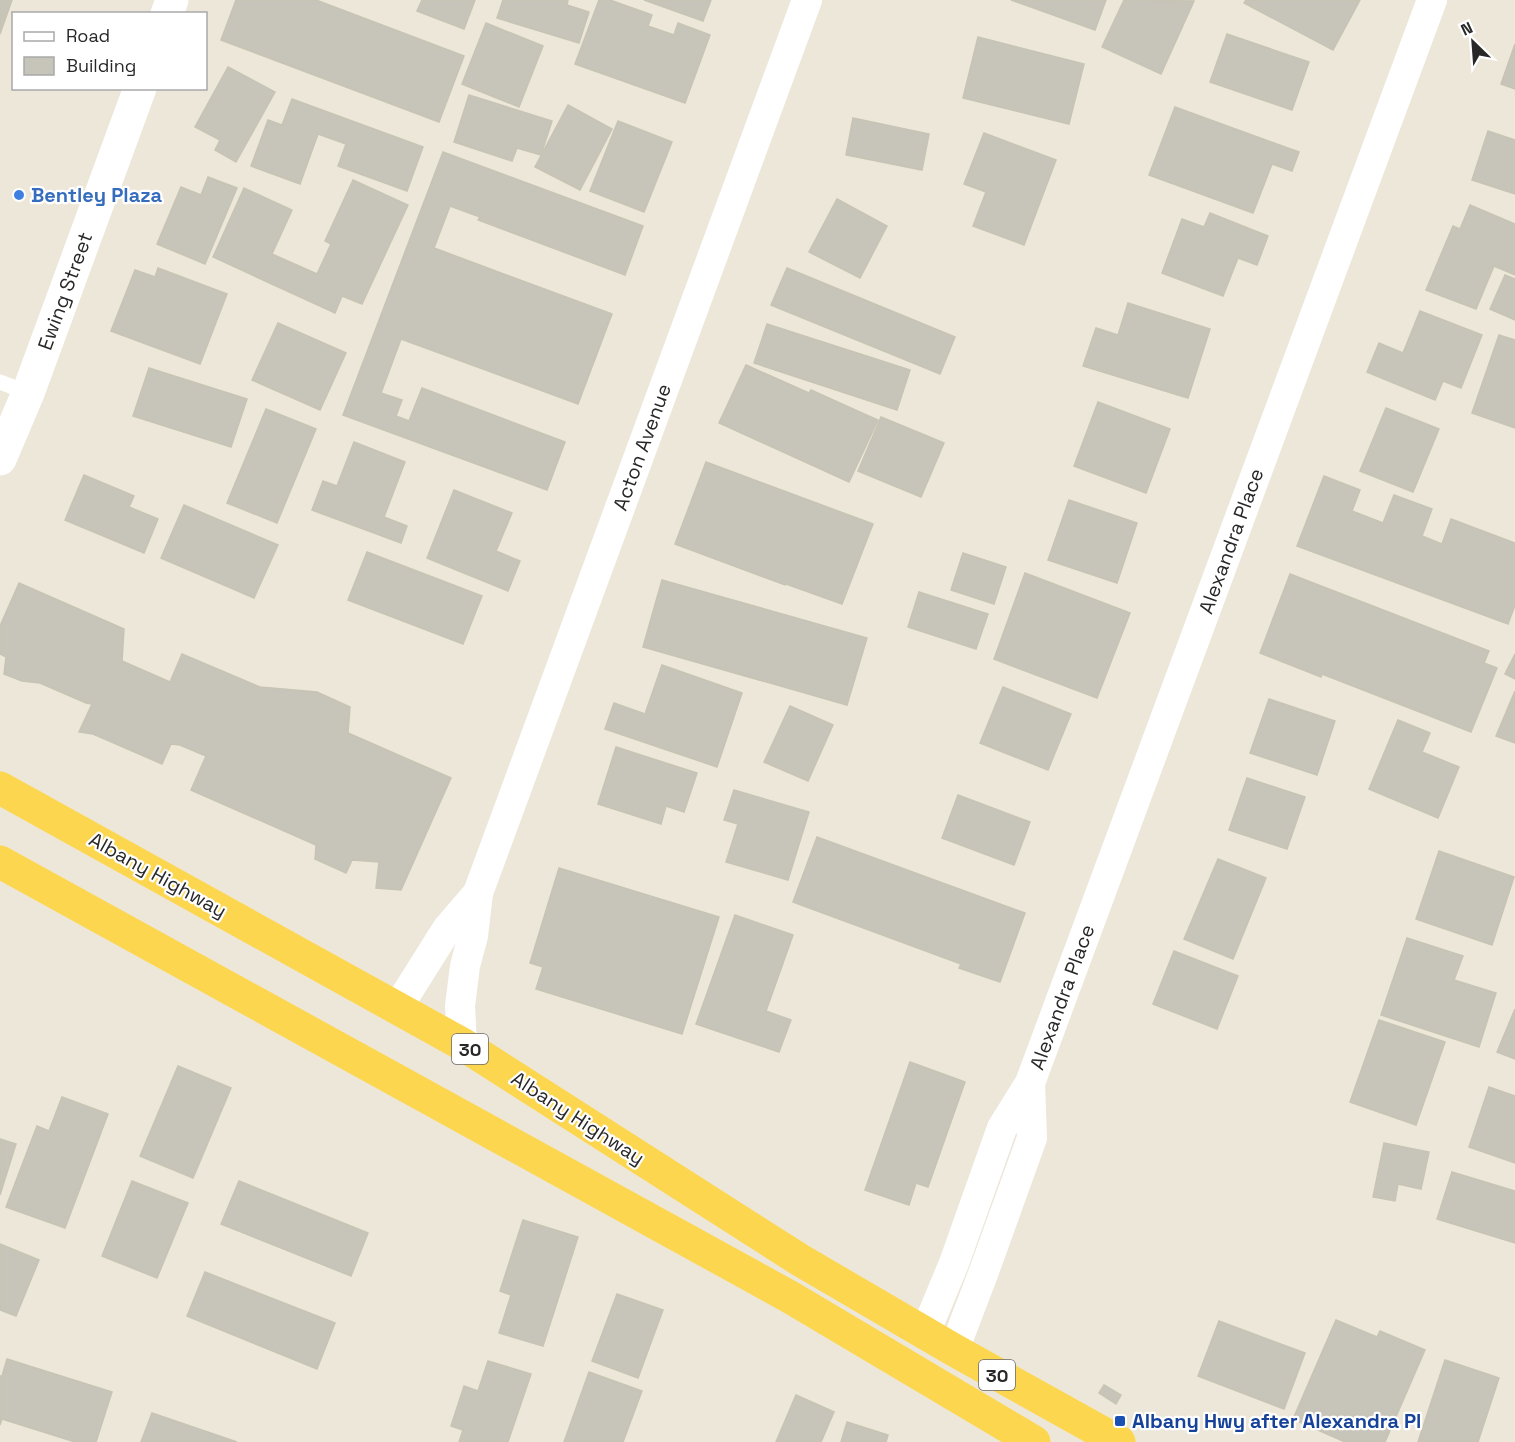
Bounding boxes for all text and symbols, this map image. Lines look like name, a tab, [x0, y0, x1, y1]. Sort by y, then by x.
legend	[12, 12, 207, 90]
north arrow	[1443, 12, 1503, 72]
text: N	[1458, 17, 1476, 41]
text: Road	[66, 24, 110, 47]
text: Building	[66, 54, 136, 77]
place label: Bentley Plaza	[31, 182, 163, 208]
marker: Bentley Plaza	[12, 188, 26, 202]
street label: Ewing Street	[32, 229, 98, 353]
street label: Acton Avenue	[607, 380, 677, 514]
street label: Alexandra Place	[1193, 465, 1269, 617]
street label: Albany Highway	[84, 826, 232, 924]
street label: Alexandra Place	[1024, 921, 1100, 1073]
road number: 30	[452, 1034, 488, 1064]
street label: Albany Highway	[506, 1065, 650, 1171]
road number: 30	[979, 1360, 1015, 1390]
place label: Albany Hwy after Alexandra Pl	[1132, 1408, 1421, 1434]
marker: Albany Hwy after Alexandra Pl	[1113, 1414, 1127, 1428]

